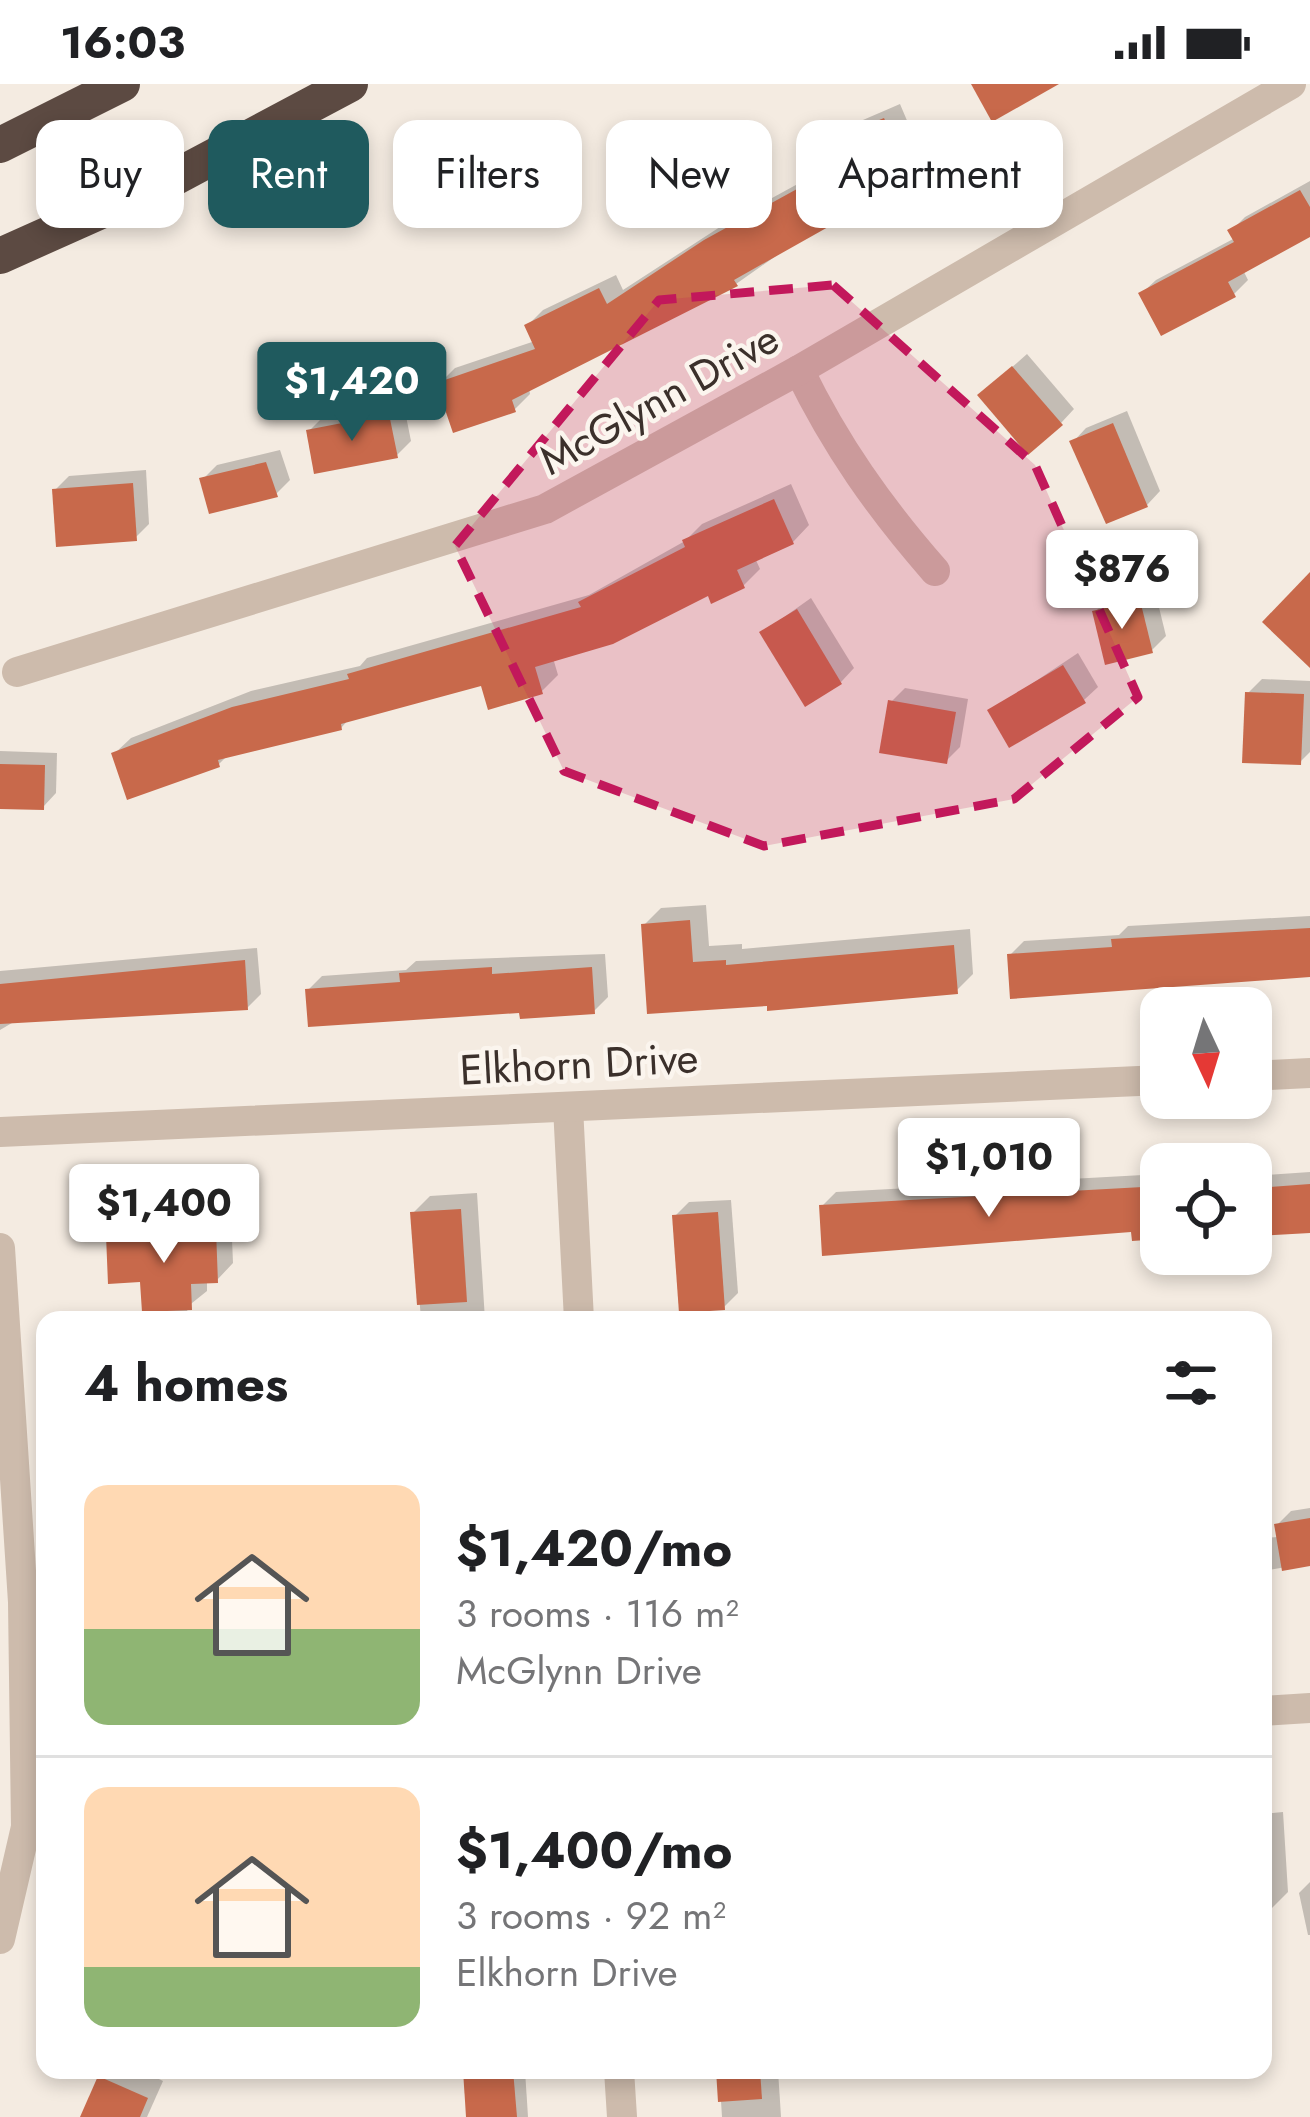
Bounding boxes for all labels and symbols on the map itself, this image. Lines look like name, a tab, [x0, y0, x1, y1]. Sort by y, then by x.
street label: McGlynn Drive	[528, 308, 790, 490]
pin: $1,420	[254, 342, 450, 444]
pin: $876	[1051, 530, 1193, 632]
north arrow	[1140, 987, 1272, 1119]
street label: Elkhorn Drive	[458, 1027, 700, 1101]
pin: $1,010	[891, 1118, 1087, 1220]
pin: $1,400	[66, 1164, 262, 1266]

